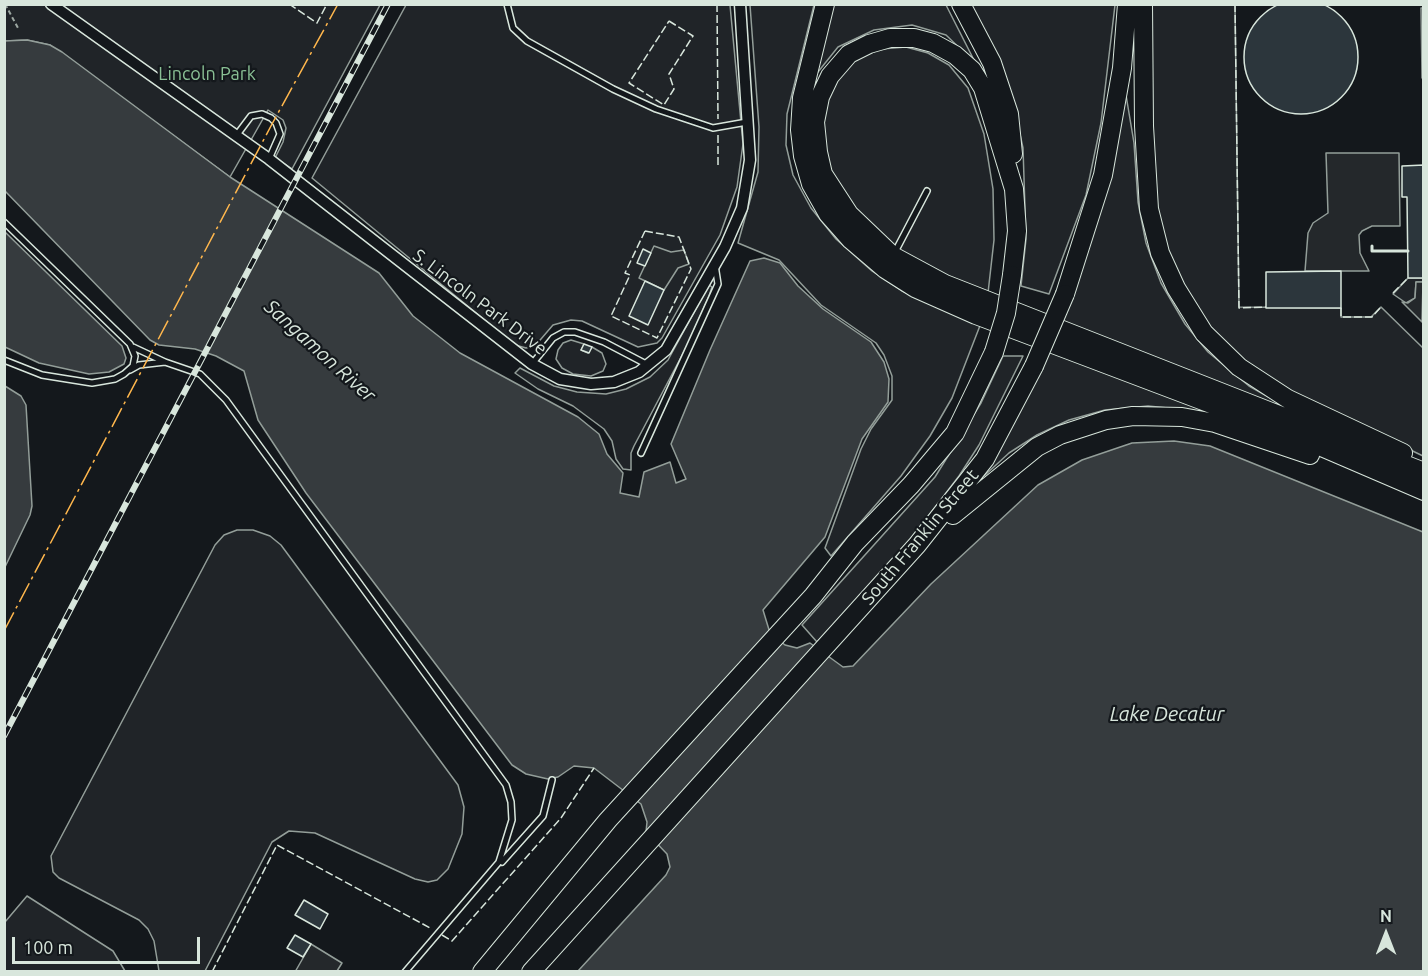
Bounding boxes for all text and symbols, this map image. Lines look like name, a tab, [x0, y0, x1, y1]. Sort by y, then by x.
park label: Lincoln Park	[158, 63, 256, 85]
street label: S. Lincoln Park Drive	[409, 244, 551, 360]
water label: Sangamon River	[259, 295, 381, 407]
street label: South Franklin Street	[857, 465, 983, 609]
water label: Lake Decatur	[1110, 702, 1224, 726]
north arrow	[1356, 904, 1416, 964]
text: N	[1380, 907, 1392, 925]
scale bar	[15, 925, 202, 963]
text: 100 m	[23, 937, 73, 957]

